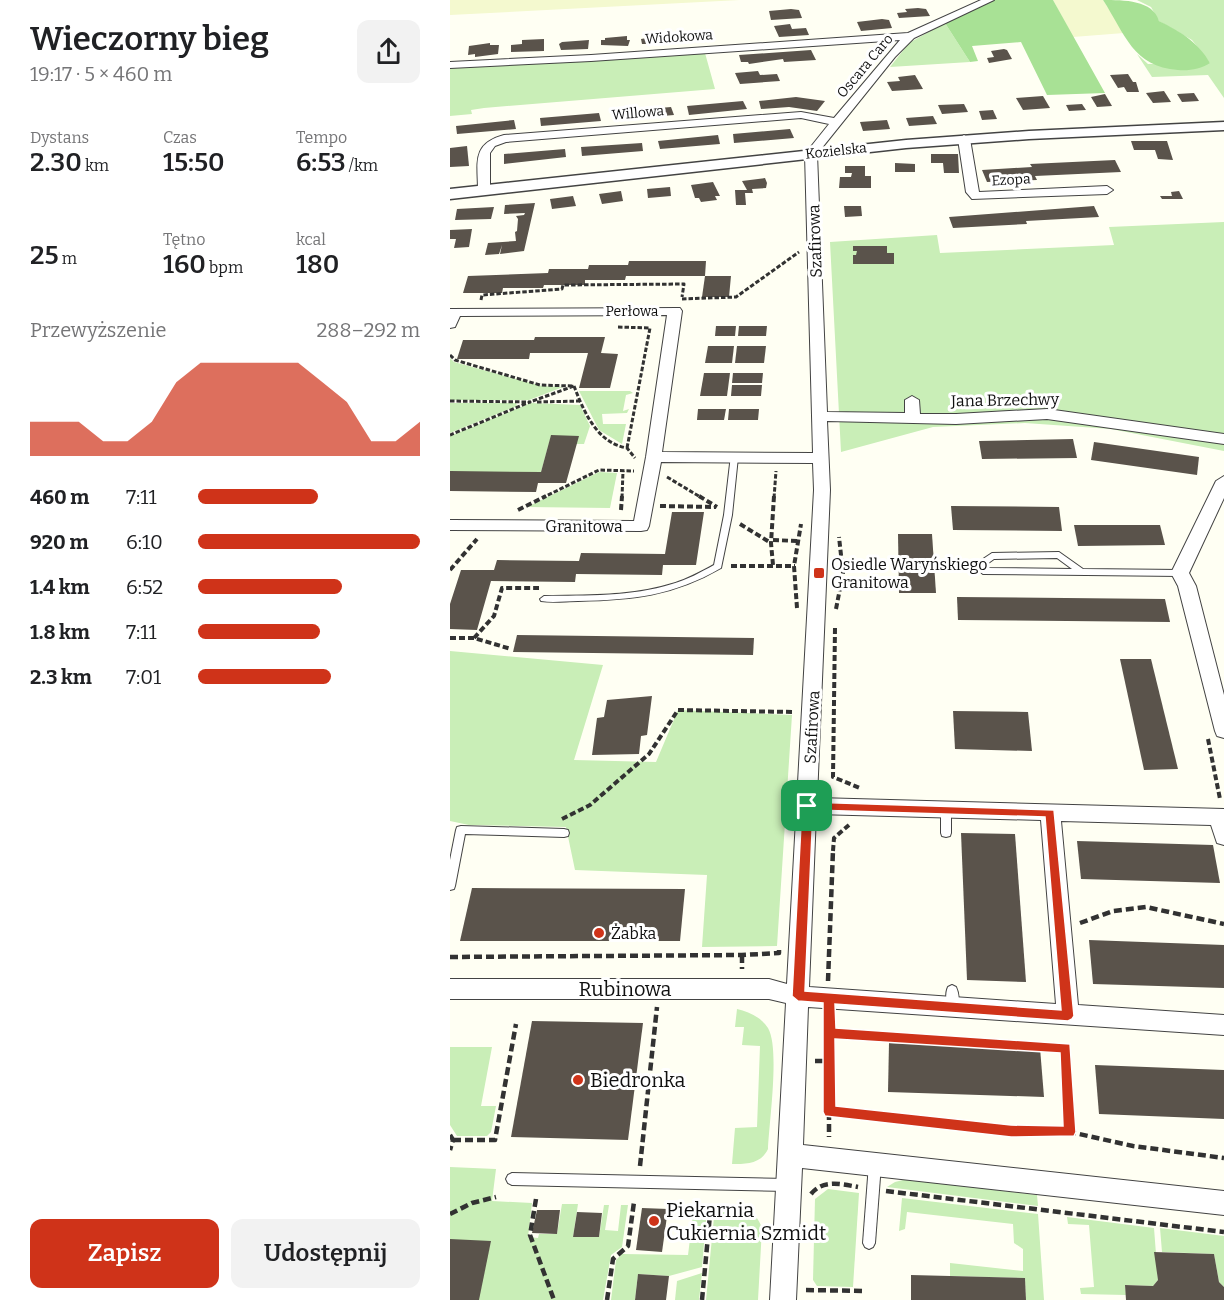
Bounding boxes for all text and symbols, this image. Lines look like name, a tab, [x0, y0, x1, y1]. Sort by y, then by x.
text: Wieczorny bieg	[30, 19, 269, 59]
button: share	[357, 20, 420, 83]
street label: Widokowa	[644, 26, 714, 48]
street label: Oscara Caro	[833, 31, 897, 101]
text: 19:17 · 5 × 460 m	[30, 62, 172, 86]
street label: Willowa	[611, 102, 665, 124]
text: Dystans	[30, 128, 89, 147]
text: Czas	[163, 128, 197, 147]
text: Tempo	[296, 128, 347, 147]
street label: Kozielska	[804, 139, 868, 163]
text: 2.30	[30, 147, 82, 178]
text: 15:50	[163, 147, 225, 178]
text: 6:53	[296, 147, 346, 178]
text: km	[82, 156, 109, 175]
text: /km	[346, 156, 378, 175]
street label: Ezopa	[991, 170, 1031, 190]
street label: Szafirowa	[804, 204, 826, 278]
text: Tętno	[163, 230, 205, 249]
text: kcal	[296, 230, 326, 249]
text: 25	[30, 240, 59, 271]
text: m	[59, 249, 77, 268]
text: 160	[163, 249, 206, 280]
text: 180	[296, 249, 339, 280]
text: bpm	[206, 258, 243, 277]
street label: Perłowa	[605, 303, 659, 320]
text: Przewyższenie	[30, 318, 167, 342]
text: 288–292 m	[316, 318, 420, 342]
street label: Jana Brzechwy	[950, 390, 1060, 410]
text: 460 m	[30, 485, 89, 509]
text: 7:11	[126, 485, 157, 509]
street label: Granitowa	[545, 517, 623, 536]
text: 920 m	[30, 530, 88, 554]
text: 6:10	[126, 530, 163, 554]
place label: Osiedle Waryńskiego Granitowa	[831, 555, 988, 592]
marker: Osiedle Waryńskiego Granitowa	[812, 566, 826, 580]
text: 1.4 km	[30, 575, 90, 599]
text: 6:52	[126, 575, 163, 599]
text: 1.8 km	[30, 620, 90, 644]
text: 7:11	[126, 620, 157, 644]
text: 2.3 km	[30, 665, 92, 689]
text: 7:01	[126, 665, 161, 689]
street label: Szafirowa	[801, 690, 823, 764]
pin	[781, 780, 832, 831]
icon: arrive	[790, 789, 823, 822]
place label: Żabka	[611, 924, 657, 943]
marker: Żabka	[592, 926, 606, 940]
street label: Rubinowa	[578, 977, 672, 1001]
place label: Biedronka	[590, 1068, 686, 1092]
marker: Biedronka	[571, 1073, 585, 1087]
place label: Piekarnia Cukiernia Szmidt	[666, 1198, 826, 1245]
marker: Piekarnia Cukiernia Szmidt	[647, 1214, 661, 1228]
button: Zapisz	[30, 1219, 219, 1288]
button: Udostępnij	[231, 1219, 420, 1288]

